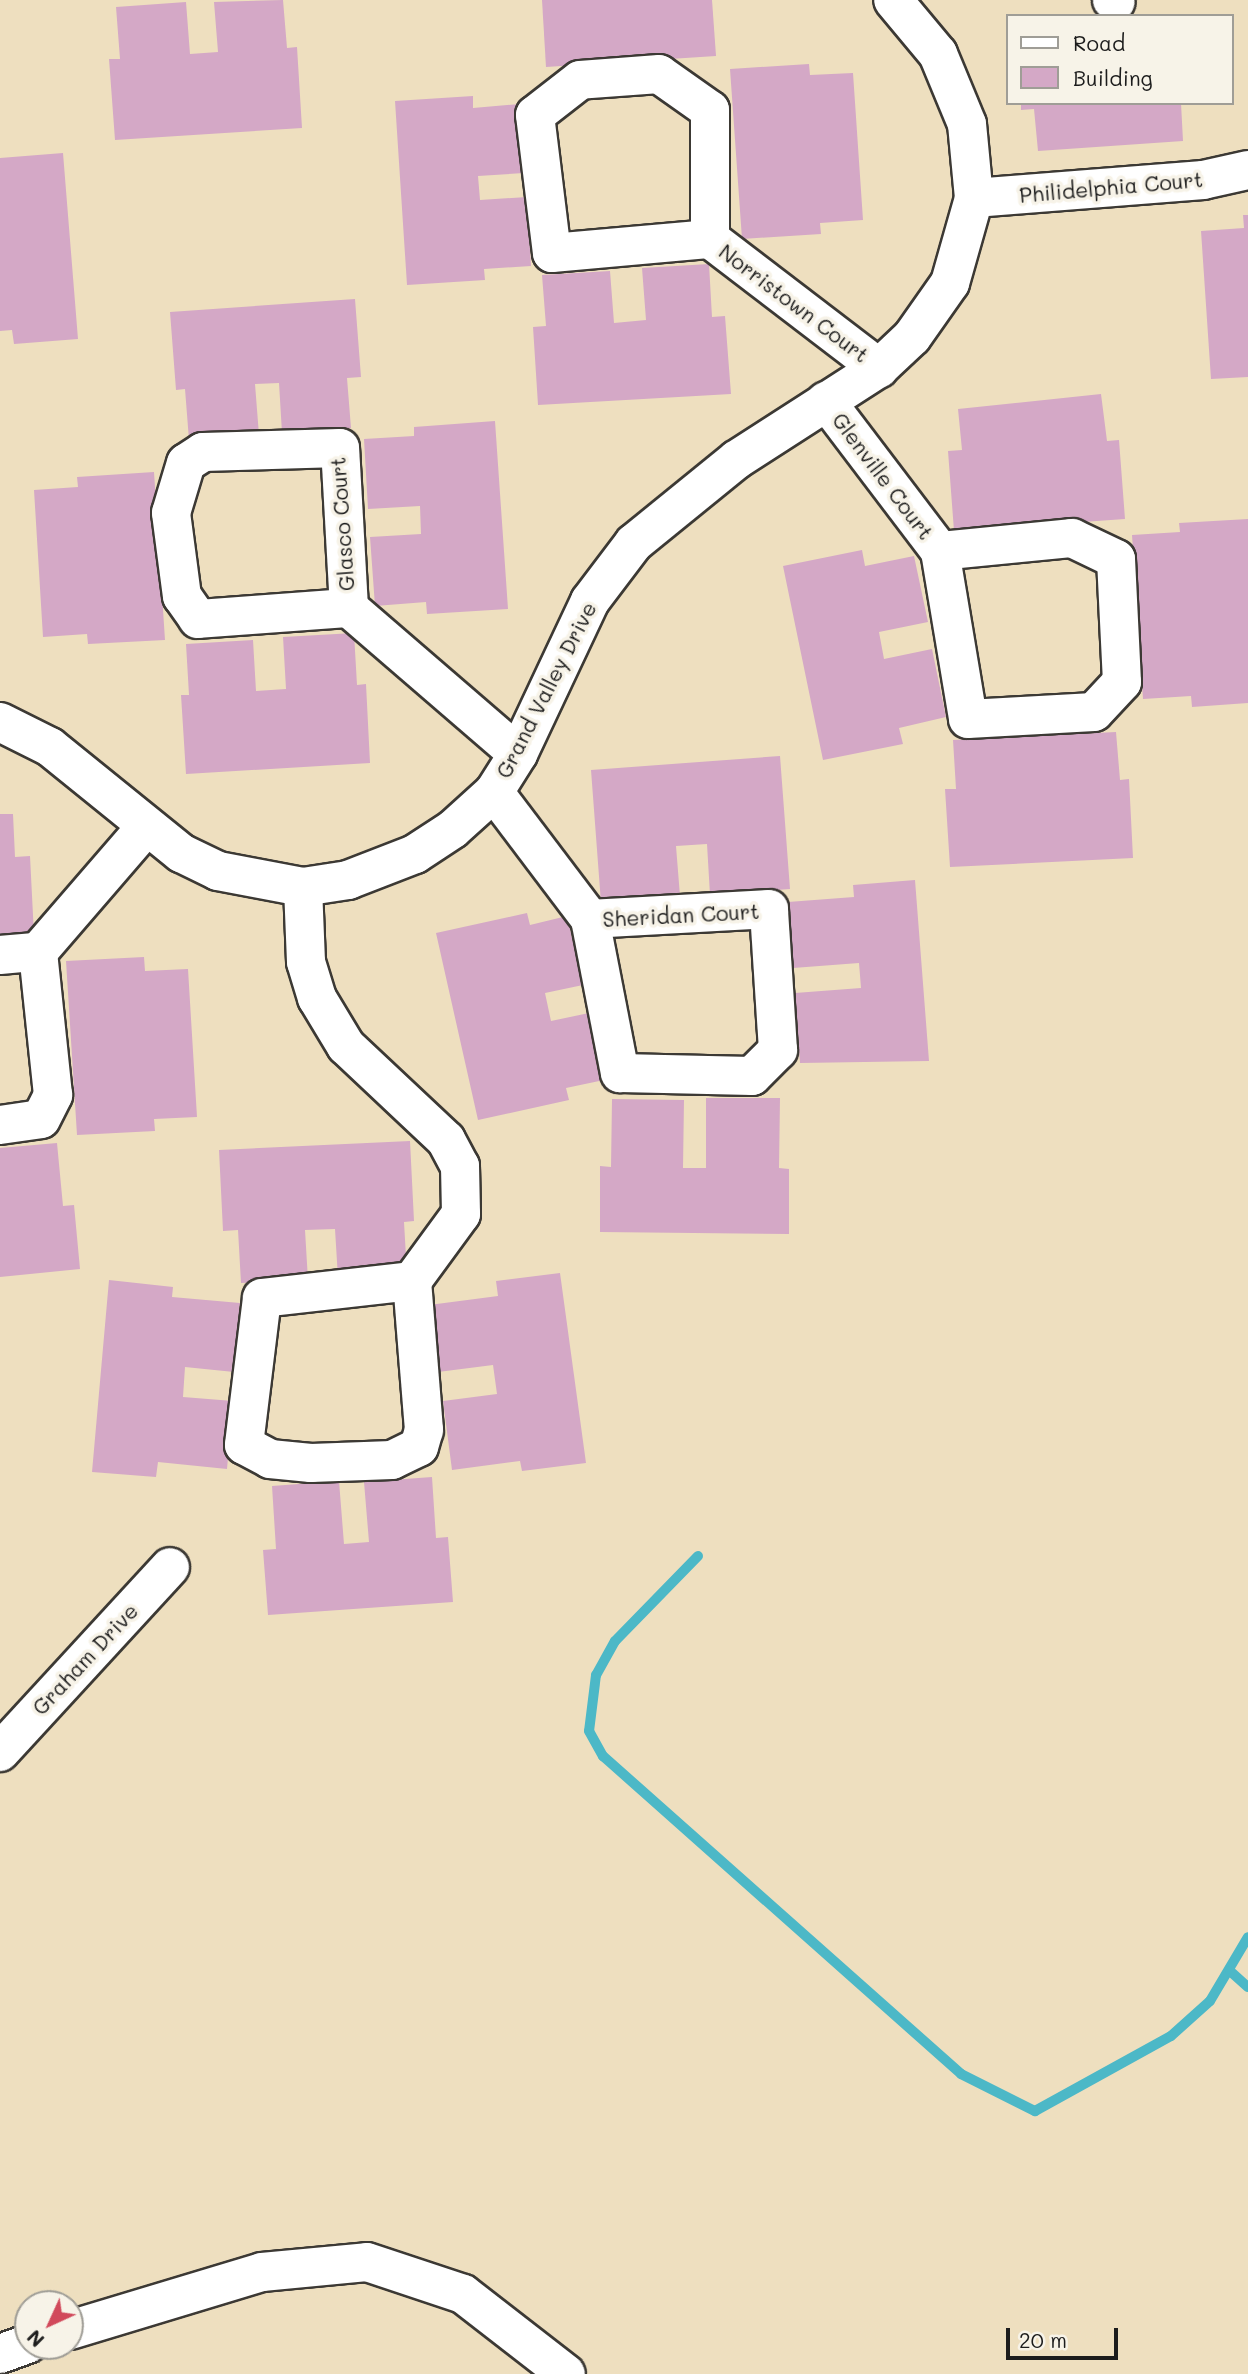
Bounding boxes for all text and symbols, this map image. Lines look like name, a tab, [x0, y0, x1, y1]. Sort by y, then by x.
legend	[1006, 14, 1234, 105]
text: Road	[1073, 29, 1125, 56]
text: Building	[1073, 64, 1153, 91]
street label: Philidelphia Court	[1018, 166, 1204, 208]
street label: Norristown Court	[714, 239, 874, 367]
street label: Glenville Court	[827, 408, 939, 544]
street label: Glasco Court	[325, 456, 359, 592]
street label: Grand Valley Drive	[491, 598, 601, 782]
street label: Sheridan Court	[602, 898, 760, 932]
street label: Graham Drive	[27, 1598, 143, 1720]
north arrow	[14, 2290, 84, 2360]
scale bar	[1010, 2314, 1122, 2358]
text: N	[21, 2325, 49, 2353]
text: 20 m	[1019, 2326, 1067, 2353]

